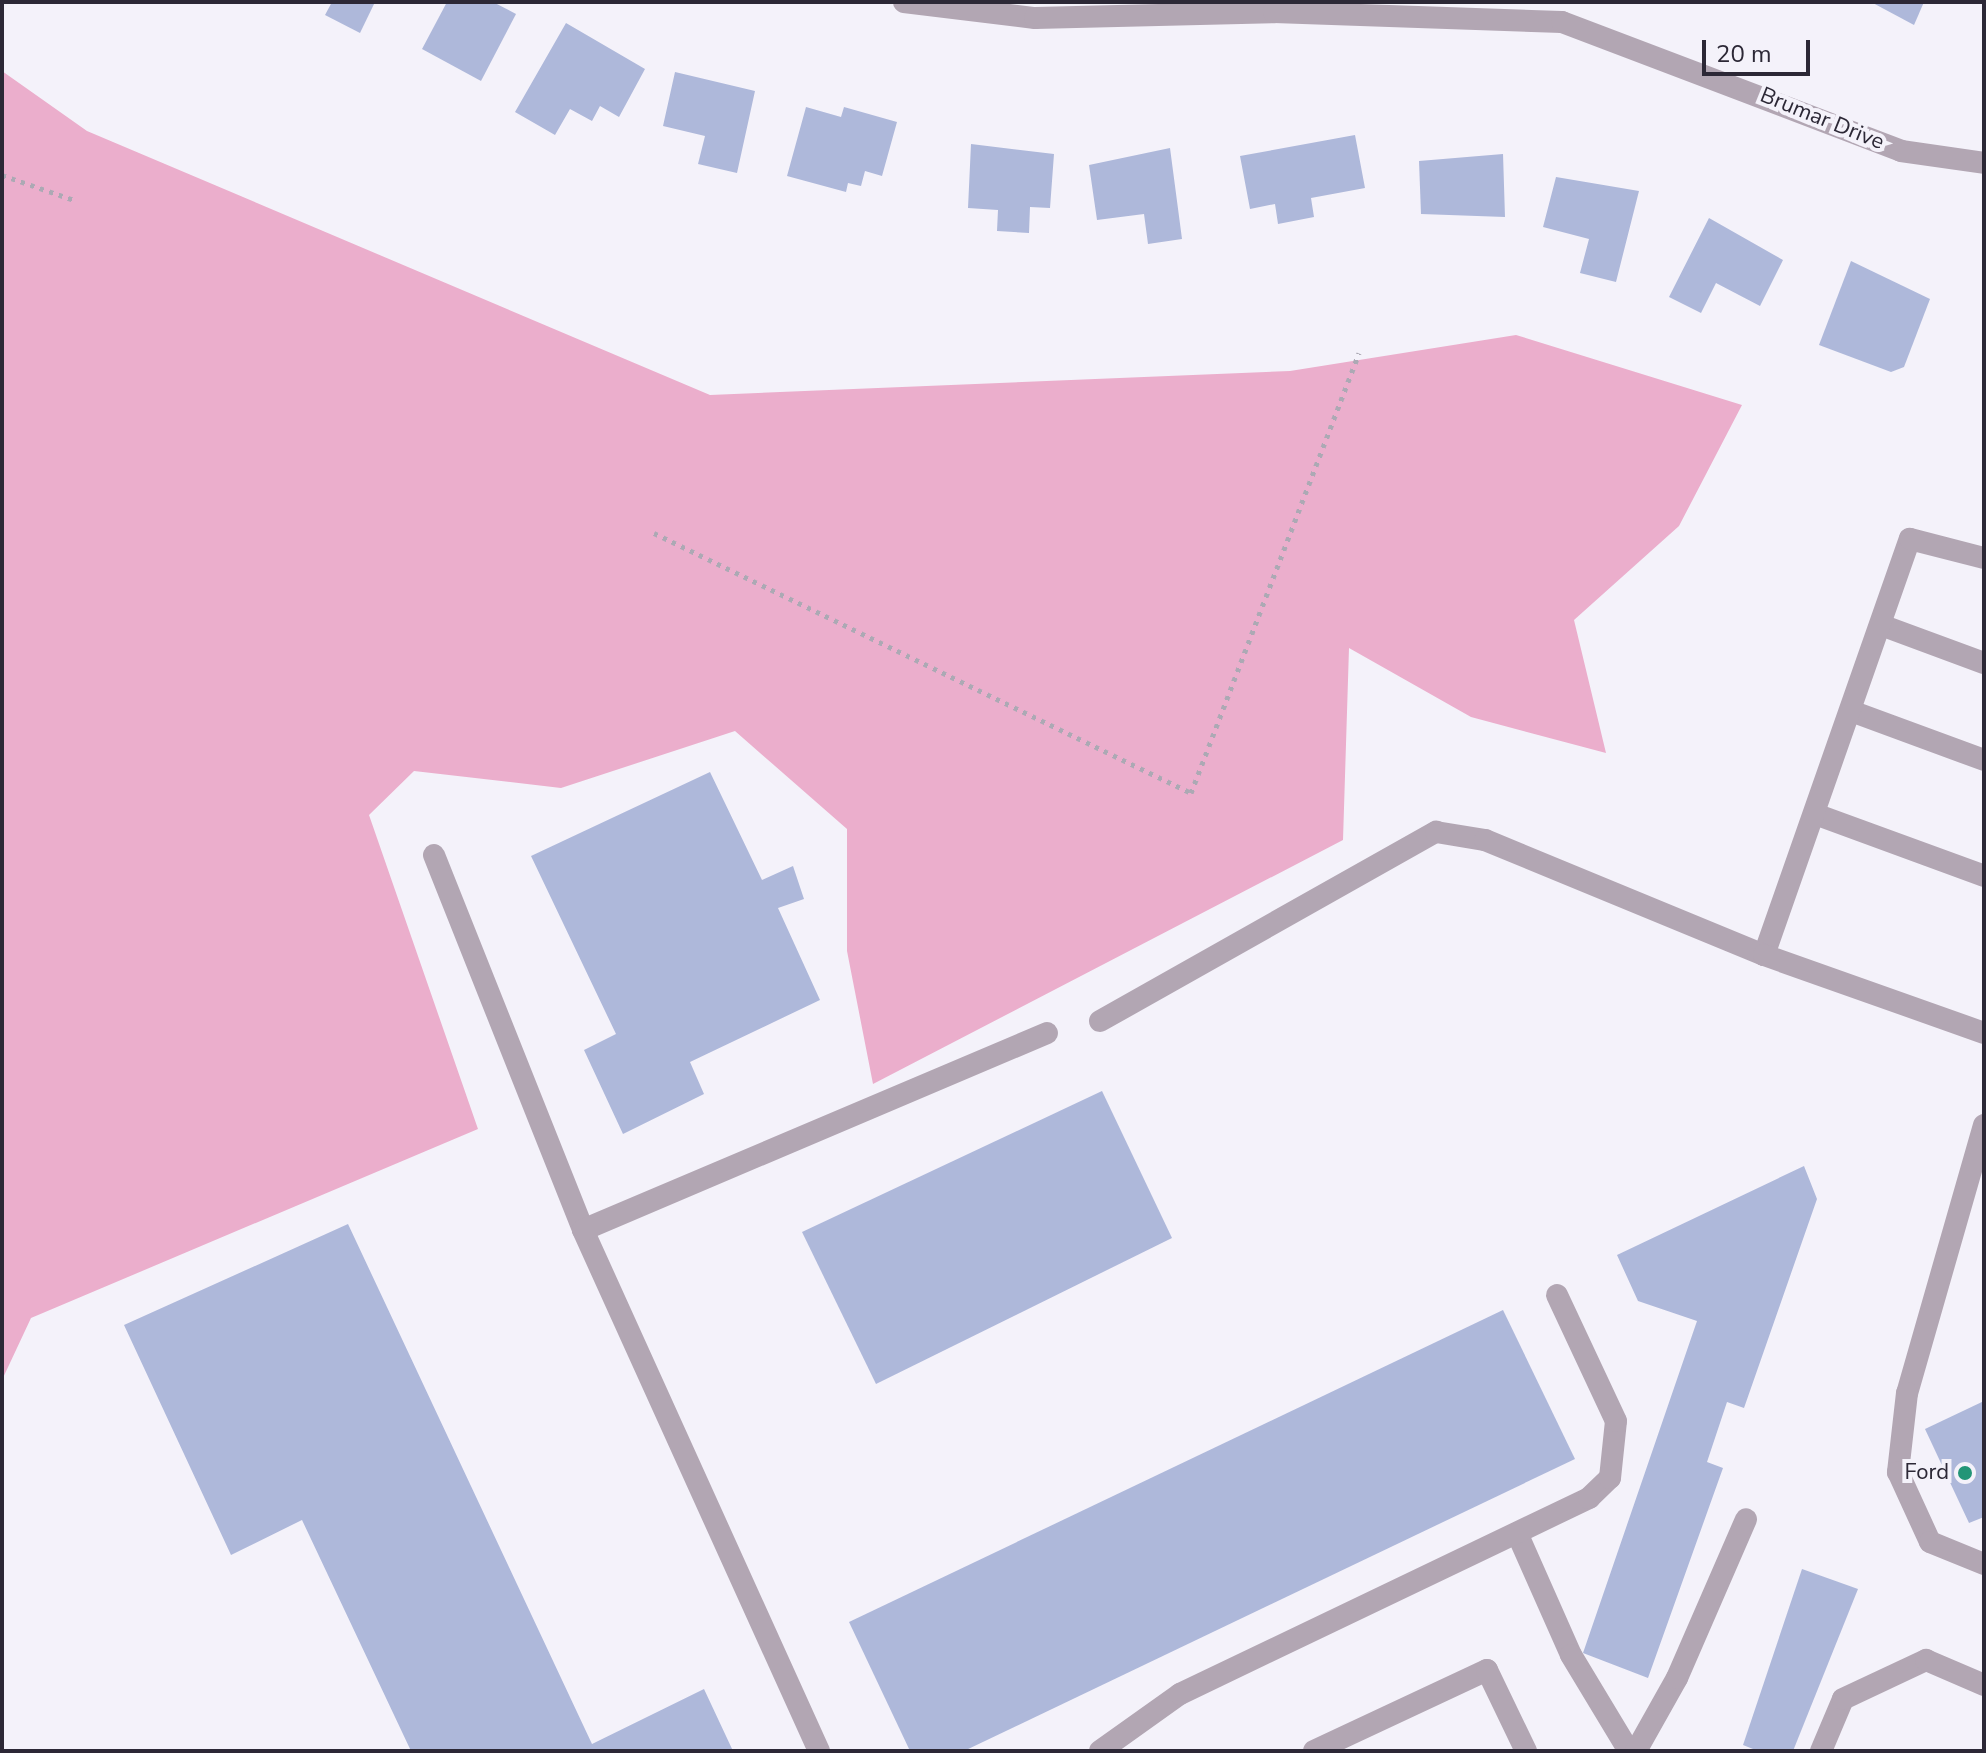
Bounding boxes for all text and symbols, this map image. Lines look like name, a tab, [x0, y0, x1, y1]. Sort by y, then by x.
scale bar	[1706, 24, 1814, 74]
text: 20 m	[1716, 38, 1772, 70]
street label: Brumar Drive	[1756, 82, 1888, 156]
place label: Ford	[1905, 1460, 1949, 1486]
marker: Ford	[1956, 1464, 1974, 1482]

